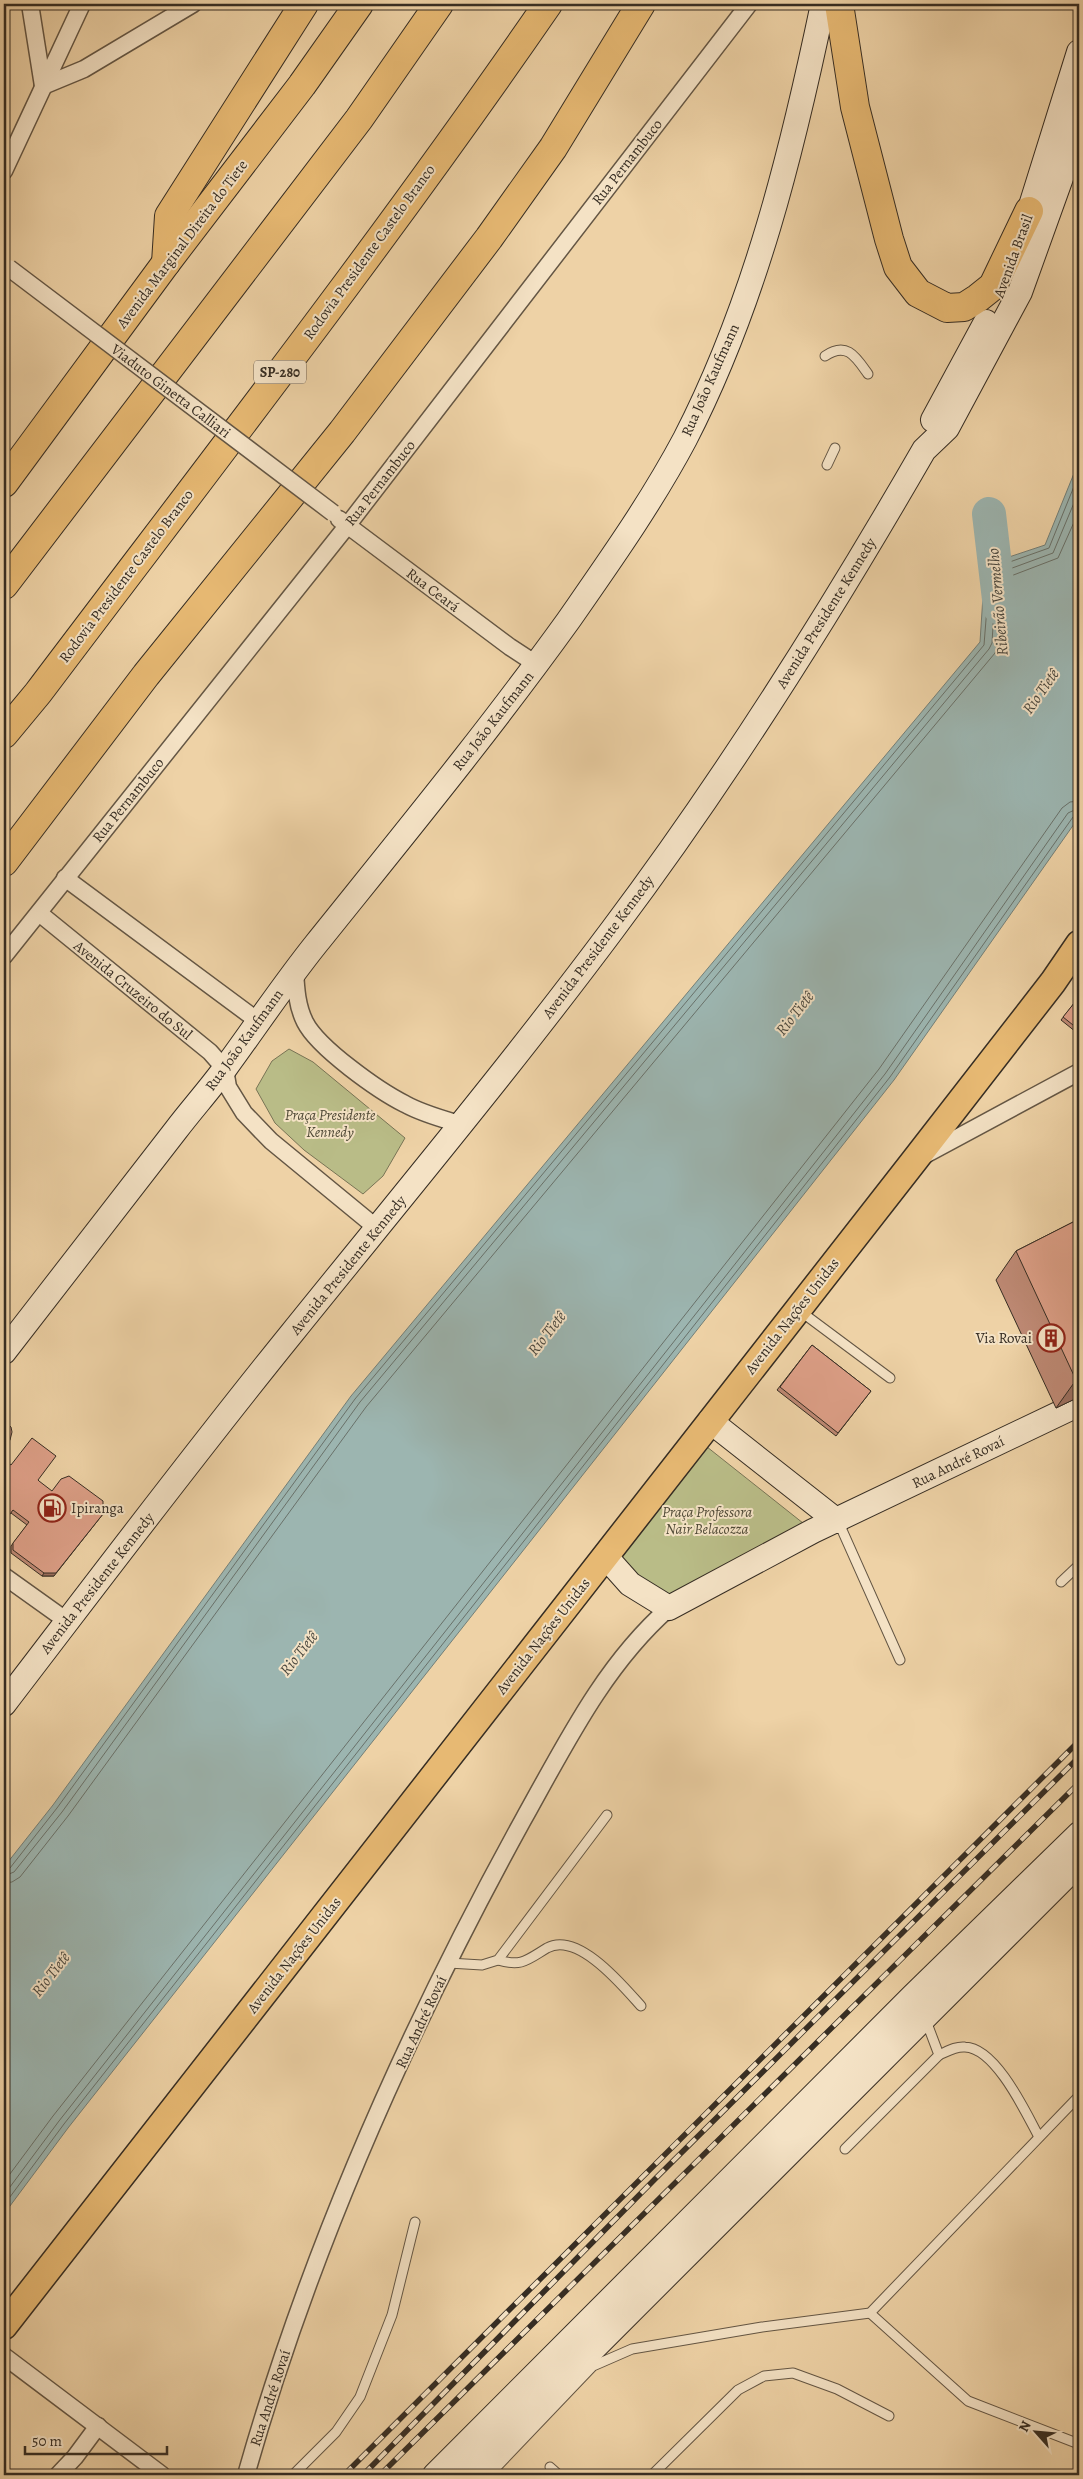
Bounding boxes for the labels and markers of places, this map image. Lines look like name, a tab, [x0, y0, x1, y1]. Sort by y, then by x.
building icon: Via Rovai	[1036, 1323, 1066, 1353]
place label: Via Rovai	[975, 1328, 1032, 1348]
fuel station icon: Ipiranga	[37, 1493, 67, 1523]
place label: Ipiranga	[71, 1498, 124, 1518]

